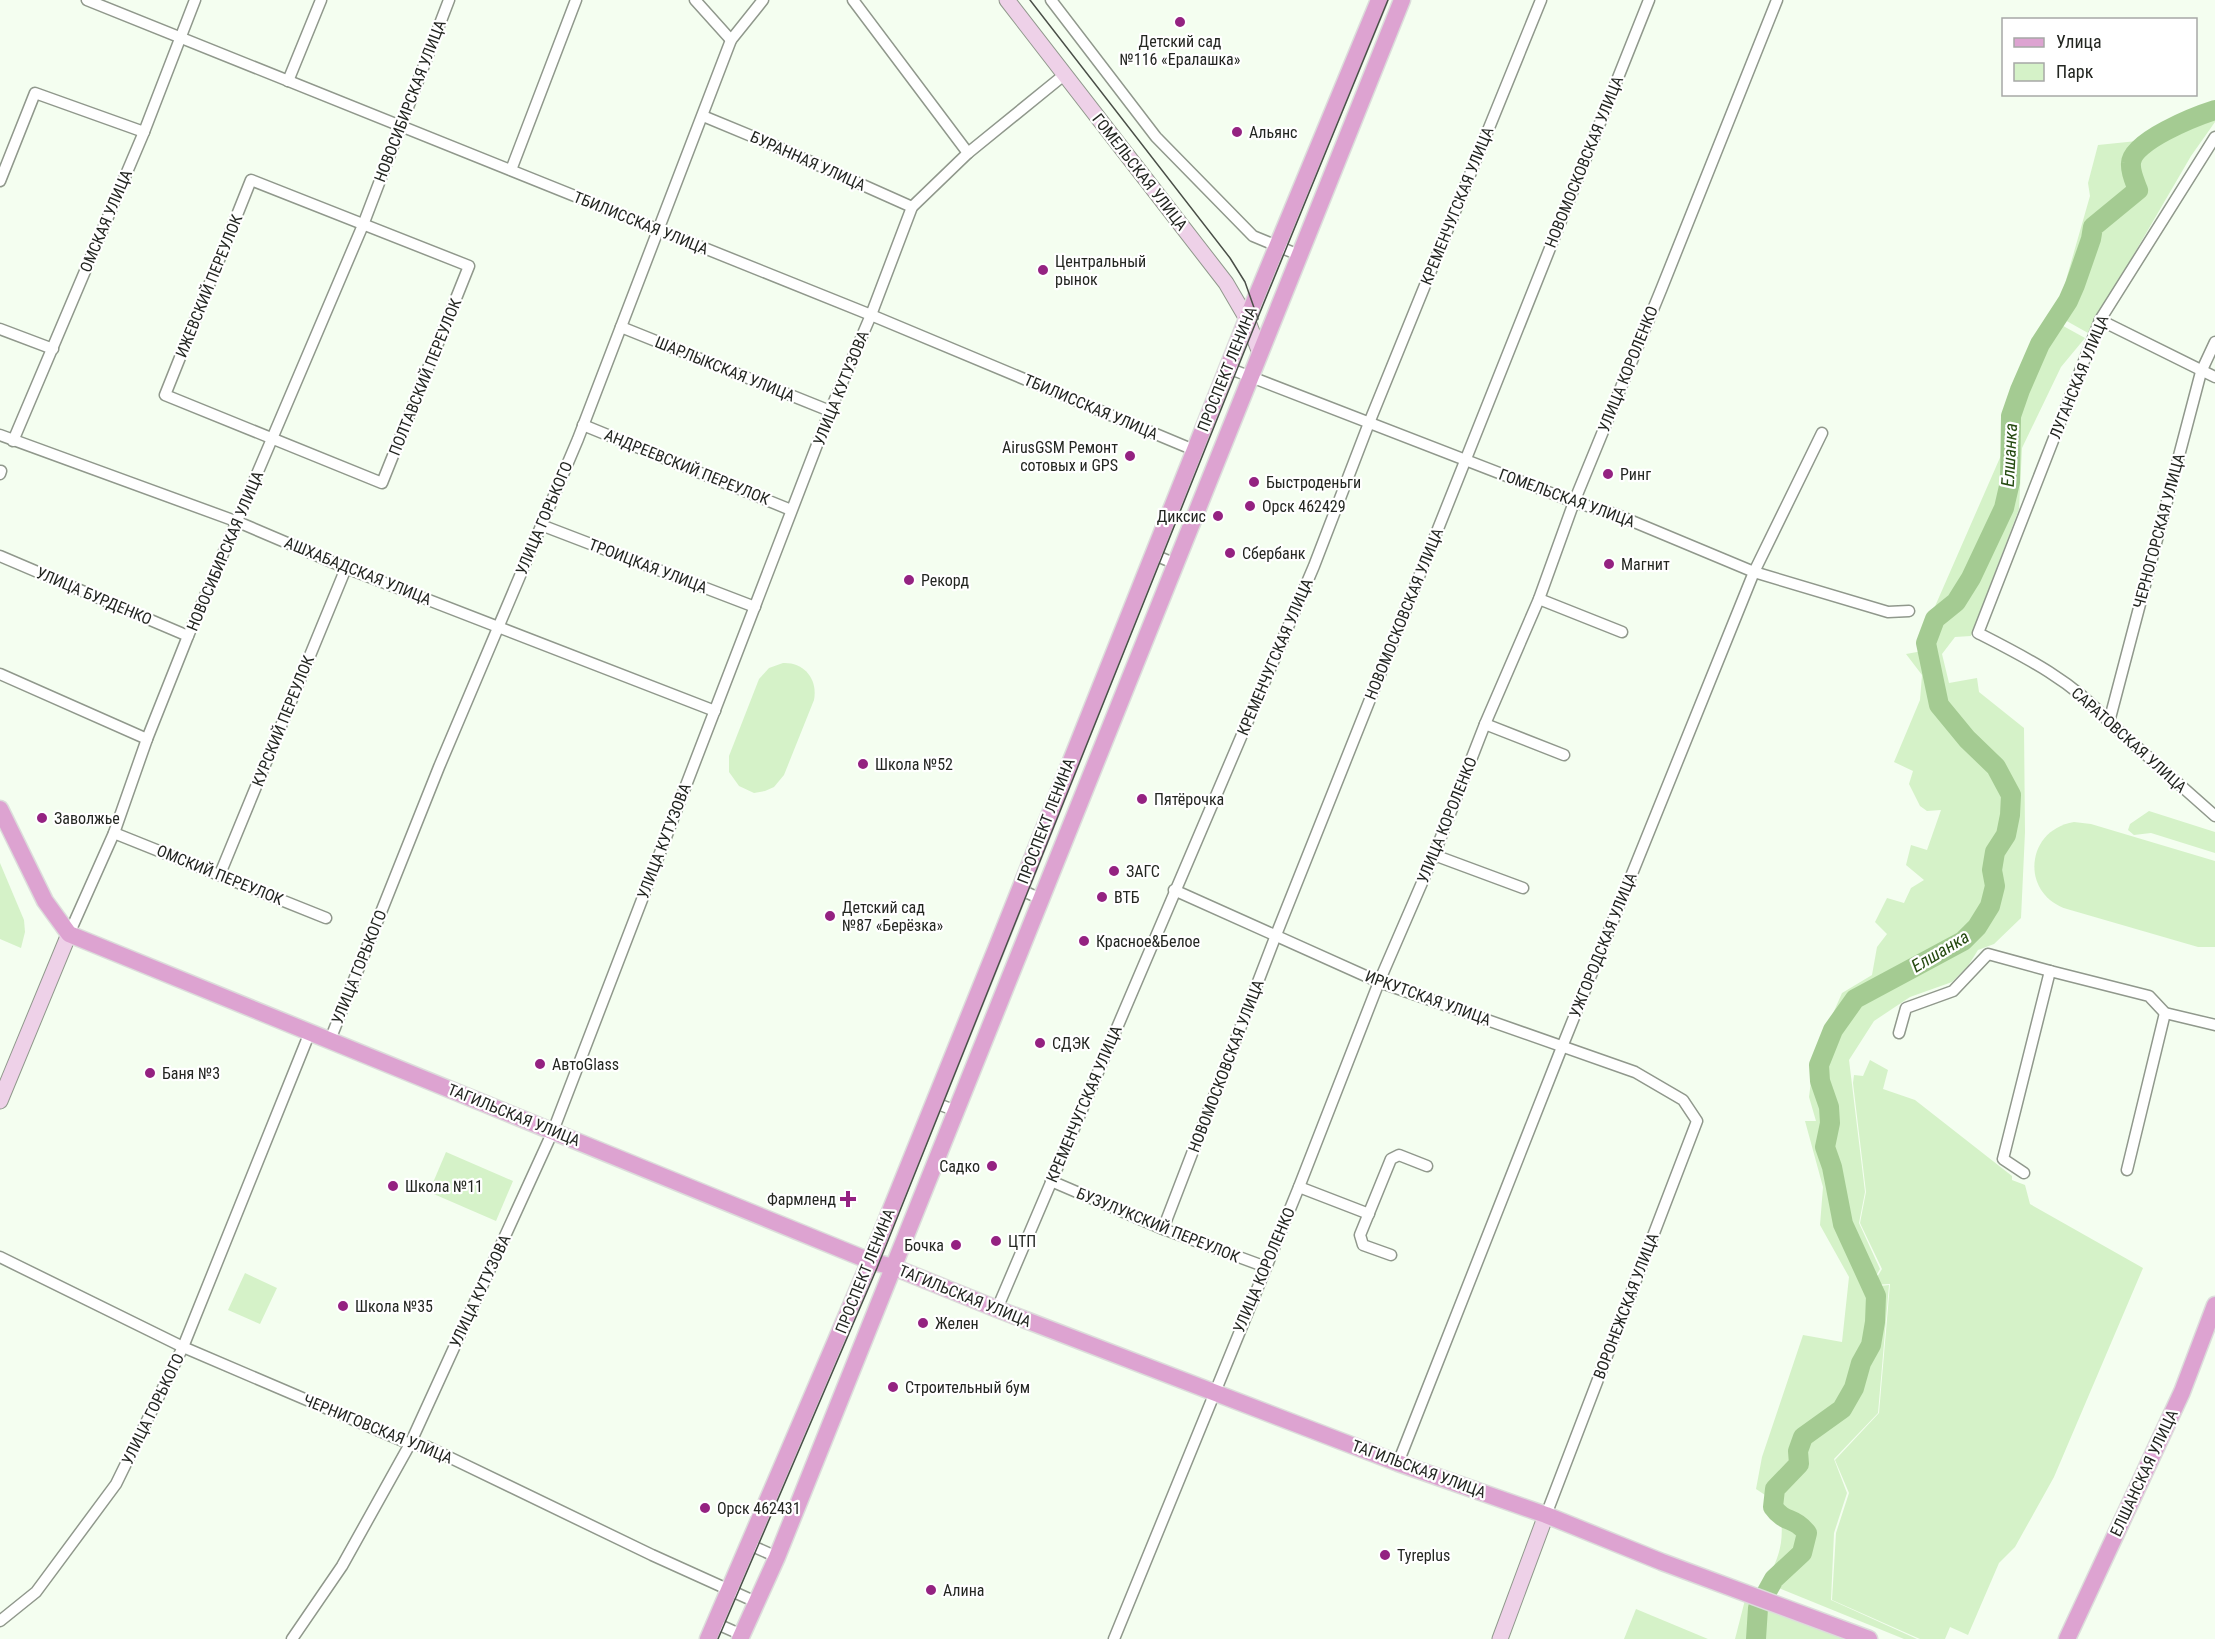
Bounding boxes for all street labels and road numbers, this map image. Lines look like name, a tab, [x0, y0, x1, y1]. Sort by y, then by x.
street label: НОВОСИБИРСКАЯ УЛИЦА	[370, 17, 450, 185]
street label: НОВОМОСКОВСКАЯ УЛИЦА	[1541, 73, 1627, 251]
street label: ГОМЕЛЬСКАЯ УЛИЦА	[1088, 110, 1192, 234]
street label: КРЕМЕНЧУГСКАЯ УЛИЦА	[1417, 124, 1497, 288]
street label: БУРАННАЯ УЛИЦА	[747, 127, 869, 195]
street label: ОМСКАЯ УЛИЦА	[76, 167, 136, 275]
street label: ТБИЛИССКАЯ УЛИЦА	[571, 187, 711, 259]
street label: ИЖЕВСКИЙ ПЕРЕУЛОК	[172, 212, 246, 360]
street label: ПОЛТАВСКИЙ ПЕРЕУЛОК	[385, 296, 465, 458]
street label: УЛИЦА КОРОЛЕНКО	[1594, 303, 1662, 435]
street label: ПРОСПЕКТ ЛЕНИНА	[1193, 304, 1261, 434]
street label: ЛУГАНСКАЯ УЛИЦА	[2046, 312, 2112, 442]
street label: УЛИЦА КУТУЗОВА	[809, 328, 873, 448]
street label: ШАРЛЫКСКАЯ УЛИЦА	[652, 332, 798, 406]
street label: ТБИЛИССКАЯ УЛИЦА	[1021, 370, 1161, 444]
street label: АНДРЕЕВСКИЙ ПЕРЕУЛОК	[602, 425, 772, 509]
street label: ЧЕРНОГОРСКАЯ УЛИЦА	[2129, 452, 2189, 610]
street label: УЛИЦА ГОРЬКОГО	[512, 458, 576, 578]
street label: ГОМЕЛЬСКАЯ УЛИЦА	[1496, 465, 1638, 531]
street label: НОВОСИБИРСКАЯ УЛИЦА	[183, 468, 267, 634]
street label: НОВОМОСКОВСКАЯ УЛИЦА	[1361, 525, 1447, 703]
street label: АШХАБАДСКАЯ УЛИЦА	[282, 533, 434, 609]
street label: ТРОИЦКАЯ УЛИЦА	[586, 535, 710, 597]
street label: УЛИЦА БУРДЕНКО	[33, 563, 155, 629]
street label: КРЕМЕНЧУГСКАЯ УЛИЦА	[1233, 576, 1317, 738]
street label: КУРСКИЙ ПЕРЕУЛОК	[248, 653, 318, 789]
street label: САРАТОВСКАЯ УЛИЦА	[2067, 683, 2191, 797]
street label: УЛИЦА КОРОЛЕНКО	[1413, 754, 1481, 886]
street label: ПРОСПЕКТ ЛЕНИНА	[1013, 756, 1079, 886]
street label: УЛИЦА КУТУЗОВА	[633, 781, 695, 901]
street label: ОМСКИЙ ПЕРЕУЛОК	[154, 841, 286, 909]
street label: УЖГОРОДСКАЯ УЛИЦА	[1565, 870, 1641, 1020]
street label: УЛИЦА ГОРЬКОГО	[327, 907, 391, 1027]
street label: ИРКУТСКАЯ УЛИЦА	[1363, 966, 1493, 1030]
street label: НОВОМОСКОВСКАЯ УЛИЦА	[1184, 977, 1268, 1155]
street label: КРЕМЕНЧУГСКАЯ УЛИЦА	[1042, 1023, 1126, 1185]
street label: ТАГИЛЬСКАЯ УЛИЦА	[445, 1080, 583, 1150]
street label: БУЗУЛУКСКИЙ ПЕРЕУЛОК	[1074, 1184, 1242, 1266]
street label: УЛИЦА КОРОЛЕНКО	[1229, 1205, 1299, 1335]
street label: ПРОСПЕКТ ЛЕНИНА	[831, 1206, 899, 1336]
street label: ВОРОНЕЖСКАЯ УЛИЦА	[1589, 1230, 1663, 1382]
street label: УЛИЦА КУТУЗОВА	[446, 1232, 514, 1350]
street label: ТАГИЛЬСКАЯ УЛИЦА	[896, 1261, 1034, 1331]
street label: УЛИЦА ГОРЬКОГО	[118, 1350, 188, 1468]
street label: ЧЕРНИГОВСКАЯ УЛИЦА	[300, 1390, 456, 1468]
street label: ЕЛШАНСКАЯ УЛИЦА	[2106, 1407, 2182, 1539]
street label: ТАГИЛЬСКАЯ УЛИЦА	[1349, 1436, 1489, 1502]

